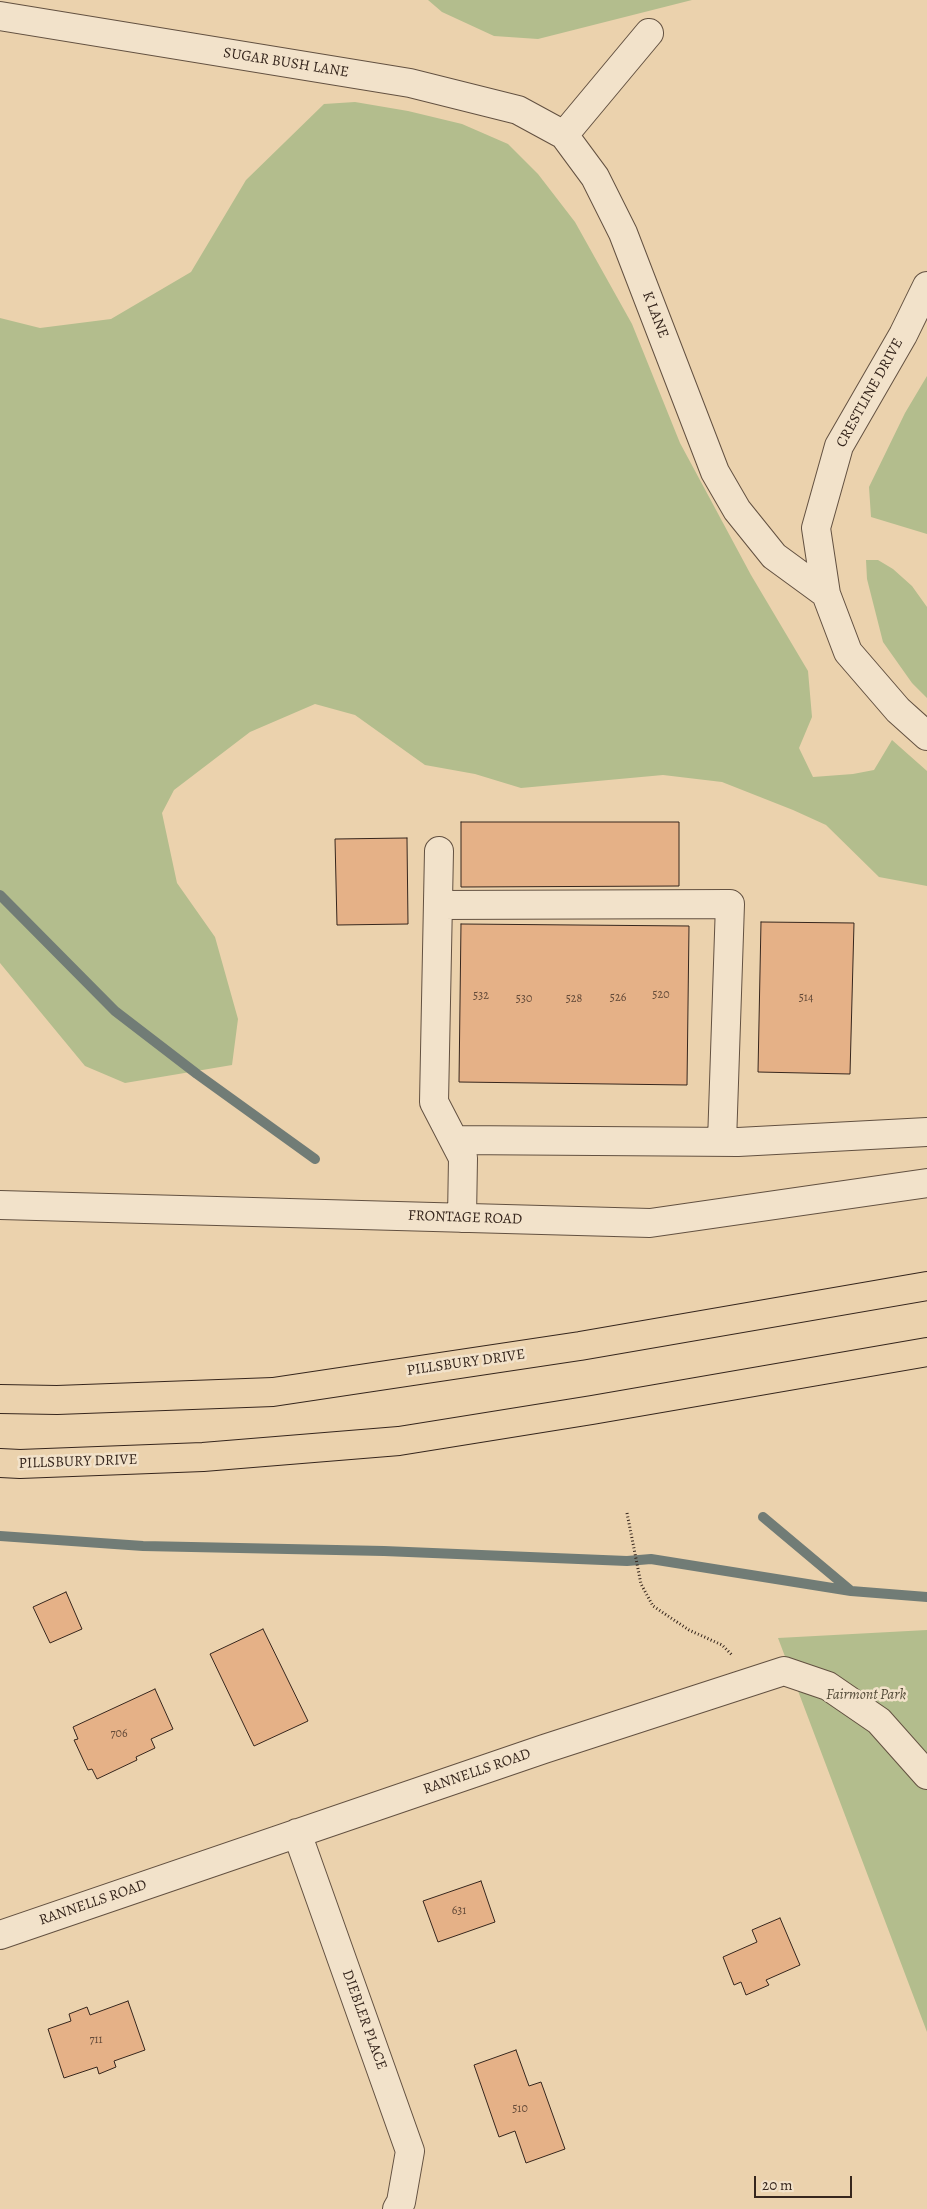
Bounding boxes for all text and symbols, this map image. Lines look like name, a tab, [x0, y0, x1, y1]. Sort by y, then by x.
street label: SUGAR BUSH LANE	[222, 44, 350, 82]
street label: K LANE	[638, 289, 672, 341]
street label: CRESTLINE DRIVE	[833, 335, 907, 451]
house number: 520	[652, 988, 670, 1002]
house number: 532	[473, 989, 489, 1003]
house number: 526	[610, 991, 626, 1005]
house number: 514	[799, 991, 813, 1005]
house number: 530	[516, 992, 532, 1006]
house number: 528	[566, 992, 582, 1006]
street label: FRONTAGE ROAD	[408, 1207, 522, 1229]
street label: PILLSBURY DRIVE	[406, 1346, 526, 1380]
street label: PILLSBURY DRIVE	[18, 1451, 138, 1473]
park label: Fairmont Park	[826, 1686, 906, 1704]
house number: 706	[111, 1727, 127, 1741]
street label: RANNELLS ROAD	[421, 1745, 533, 1799]
street label: RANNELLS ROAD	[37, 1876, 149, 1930]
house number: 631	[452, 1904, 466, 1918]
street label: DIEBLER PLACE	[338, 1967, 390, 2073]
house number: 711	[89, 2033, 103, 2047]
house number: 510	[512, 2102, 528, 2116]
scale bar	[757, 2166, 854, 2198]
text: 20 m	[762, 2175, 793, 2195]

